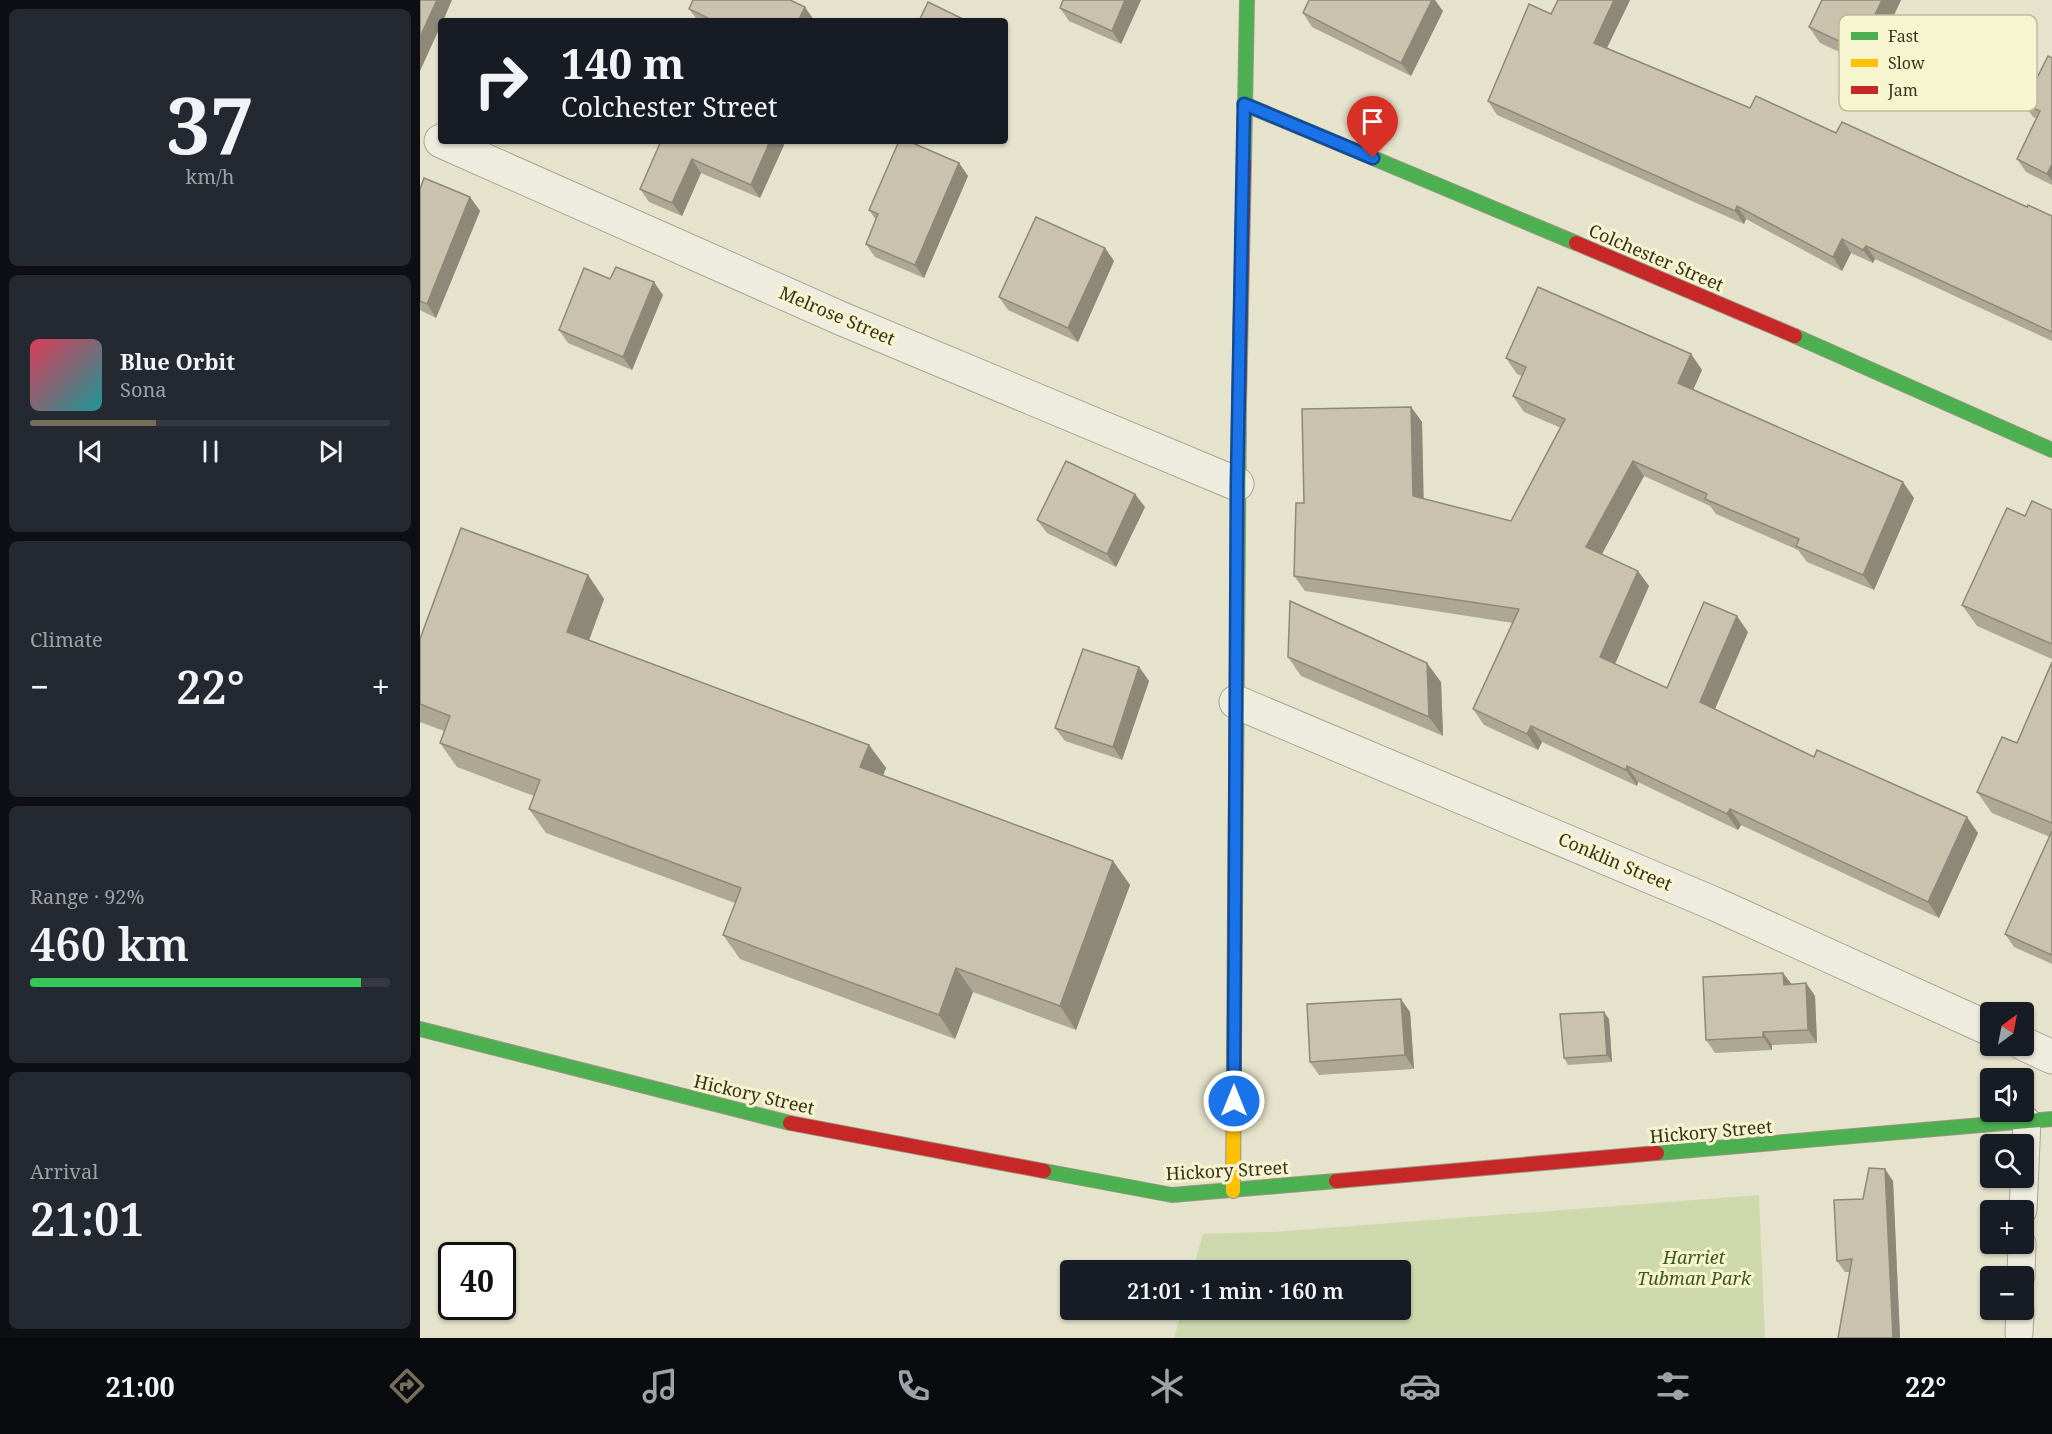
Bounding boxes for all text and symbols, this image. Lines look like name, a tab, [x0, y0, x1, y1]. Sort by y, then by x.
legend	[1839, 15, 2037, 111]
text: Fast	[1888, 25, 1919, 47]
text: 140 m	[561, 34, 685, 91]
icon: right	[462, 42, 540, 120]
text: Slow	[1888, 52, 1925, 74]
text: 37	[166, 71, 254, 177]
text: Jam	[1887, 79, 1918, 101]
text: Colchester Street	[561, 88, 778, 125]
pin	[1347, 96, 1398, 158]
icon: arrive	[1356, 105, 1389, 138]
text: km/h	[185, 163, 235, 190]
street label: Colchester Street	[1585, 218, 1728, 296]
street label: Melrose Street	[776, 280, 899, 350]
text: Blue Orbit	[120, 346, 235, 376]
text: Sona	[120, 376, 167, 403]
icon: previous	[74, 435, 107, 468]
icon: pause	[194, 435, 227, 468]
icon: next	[314, 435, 347, 468]
text: Climate	[30, 626, 103, 653]
text: 22°	[176, 656, 245, 717]
text: −	[30, 664, 49, 709]
text: +	[372, 664, 390, 709]
street label: Conklin Street	[1555, 826, 1676, 896]
text: Range · 92%	[30, 883, 144, 910]
text: 460 km	[30, 913, 189, 974]
north arrow	[1980, 1002, 2034, 1056]
map controls	[1980, 1002, 2034, 1320]
button: sound	[1980, 1068, 2034, 1122]
street label: Hickory Street	[692, 1069, 817, 1120]
position arrow	[1202, 1069, 1266, 1133]
street label: Hickory Street	[1649, 1114, 1773, 1148]
button: search	[1980, 1134, 2034, 1188]
street label: Hickory Street	[1165, 1155, 1289, 1185]
text: Arrival	[30, 1158, 98, 1185]
text: 21:01	[30, 1188, 145, 1249]
button: +	[1980, 1200, 2034, 1254]
speed limit sign: 40	[438, 1242, 516, 1320]
park label: Harriet Tubman Park	[1637, 1245, 1752, 1290]
button: −	[1980, 1266, 2034, 1320]
text: 21:01 · 1 min · 160 m	[1127, 1275, 1344, 1305]
icon: directions	[386, 1365, 428, 1407]
icon: music	[639, 1365, 681, 1407]
icon: phone	[892, 1365, 934, 1407]
icon: climate	[1146, 1365, 1188, 1407]
icon: car	[1399, 1365, 1441, 1407]
icon: filters	[1652, 1365, 1694, 1407]
text: 21:00	[106, 1368, 175, 1405]
text: 22°	[1905, 1368, 1946, 1405]

